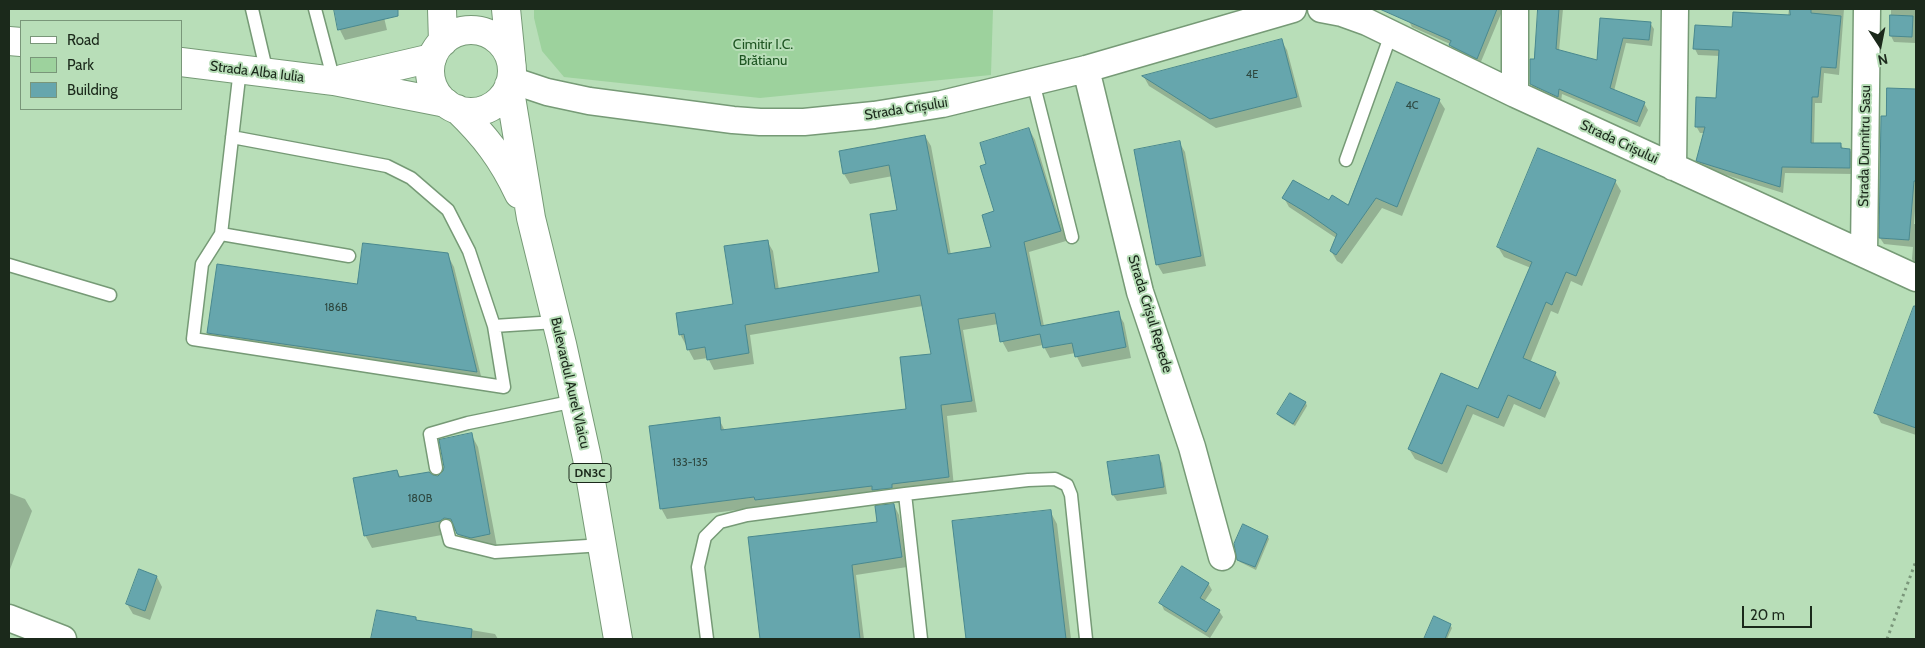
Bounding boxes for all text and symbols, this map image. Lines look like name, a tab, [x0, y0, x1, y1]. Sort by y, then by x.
legend	[20, 20, 182, 110]
north arrow	[1855, 20, 1905, 70]
text: Road	[67, 31, 100, 49]
park label: Cimitir I.C. Brătianu	[733, 37, 793, 70]
text: N	[1876, 50, 1889, 70]
text: Park	[67, 56, 94, 74]
street label: Strada Alba Iulia	[209, 58, 305, 86]
house number: 4E	[1246, 68, 1258, 82]
text: Building	[67, 81, 118, 99]
street label: Strada Dumitru Sasu	[1856, 85, 1874, 207]
street label: Strada Crișului	[863, 94, 949, 124]
house number: 4C	[1405, 99, 1419, 113]
street label: Strada Crișului	[1577, 117, 1661, 167]
street label: Strada Crișul Repede	[1124, 253, 1176, 375]
house number: 186B	[324, 301, 348, 315]
street label: Bulevardul Aurel Vlaicu	[547, 316, 593, 450]
house number: 133-135	[672, 456, 708, 470]
road number: DN3C	[569, 463, 611, 482]
house number: 180B	[408, 492, 432, 506]
scale bar	[1745, 596, 1815, 628]
text: 20 m	[1750, 606, 1785, 624]

